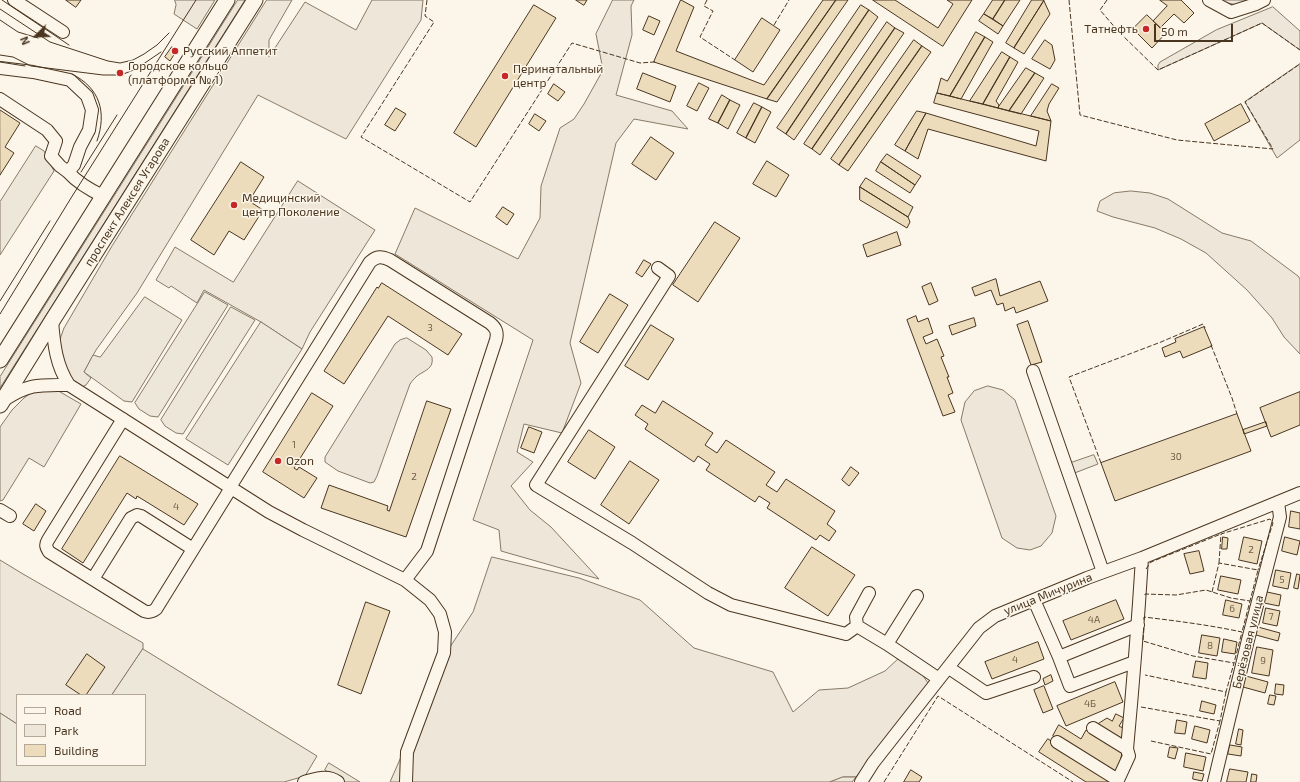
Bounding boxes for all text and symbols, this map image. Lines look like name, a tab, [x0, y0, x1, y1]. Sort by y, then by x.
north arrow	[16, 16, 56, 56]
scale bar	[1156, 16, 1235, 42]
place label: Татнефть	[1084, 22, 1138, 36]
marker: Татнефть	[1141, 24, 1151, 34]
text: 50 m	[1161, 24, 1188, 38]
text: N	[17, 35, 32, 47]
place label: Русский Аппетит	[183, 44, 278, 58]
marker: Русский Аппетит	[170, 46, 180, 56]
place label: Городское кольцо (платформа № 1)	[128, 59, 228, 87]
place label: Перинатальный центр	[513, 62, 603, 90]
marker: Городское кольцо (платформа № 1)	[115, 68, 125, 78]
marker: Перинатальный центр	[500, 71, 510, 81]
street label: проспект Алексея Угарова	[81, 135, 173, 269]
place label: Медицинский центр Поколение	[242, 191, 340, 219]
marker: Медицинский центр Поколение	[229, 200, 239, 210]
house number: 3	[427, 322, 433, 334]
house number: 1	[292, 439, 296, 451]
house number: 30	[1170, 451, 1182, 463]
place label: Ozon	[286, 454, 314, 468]
marker: Ozon	[273, 456, 283, 466]
house number: 2	[411, 471, 417, 483]
house number: 4	[173, 501, 179, 513]
house number: 2	[1248, 544, 1254, 556]
street label: улица Мичурина	[1002, 570, 1094, 618]
house number: 5	[1279, 574, 1285, 586]
street label: Берёзовая улица	[1229, 594, 1267, 690]
house number: 6	[1229, 603, 1235, 615]
house number: 7	[1268, 611, 1274, 623]
house number: 4А	[1088, 614, 1100, 626]
house number: 8	[1207, 640, 1213, 652]
house number: 4	[1012, 654, 1018, 666]
house number: 9	[1260, 655, 1266, 667]
legend	[16, 694, 146, 766]
house number: 4Б	[1084, 698, 1096, 710]
text: Road	[54, 703, 82, 717]
text: Park	[54, 723, 79, 737]
text: Building	[54, 743, 98, 757]

